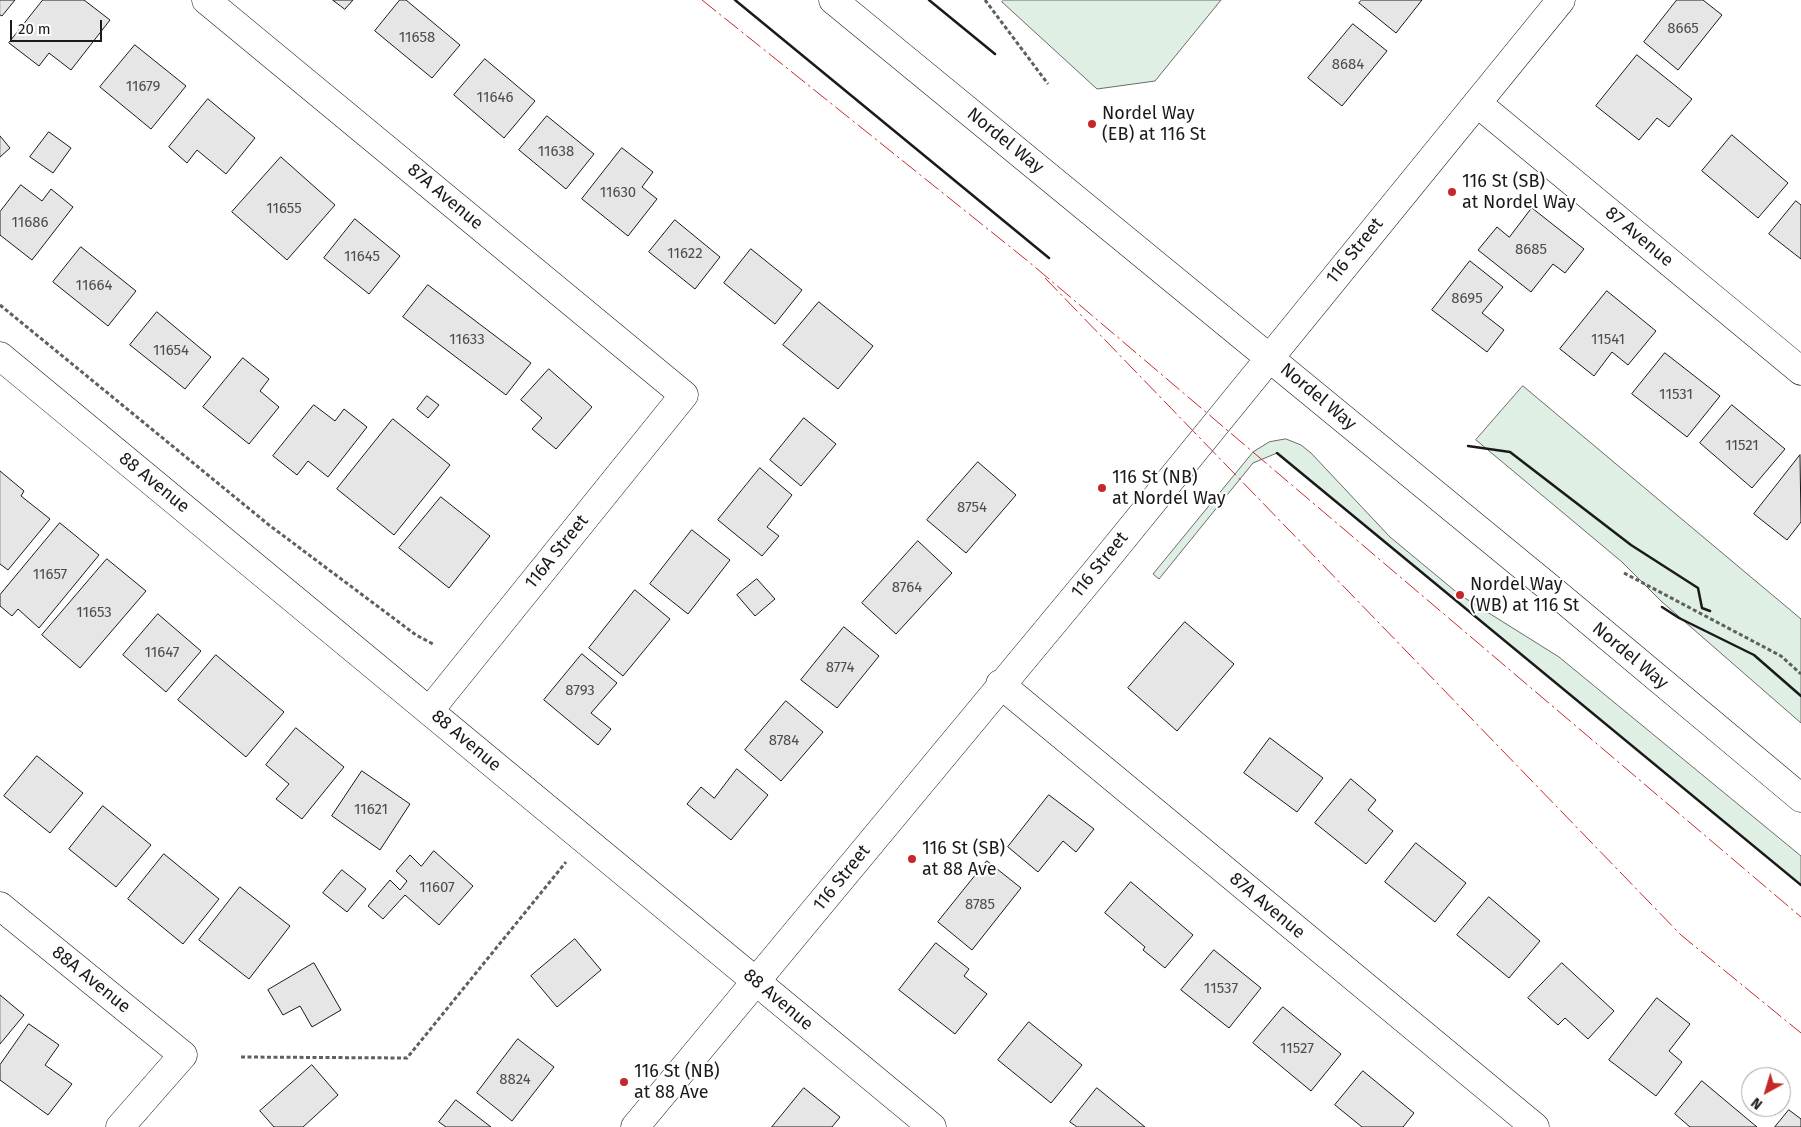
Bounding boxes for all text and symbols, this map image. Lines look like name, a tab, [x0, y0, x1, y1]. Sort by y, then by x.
scale bar	[12, 10, 105, 42]
text: 20 m	[18, 20, 51, 38]
house number: 8665	[1667, 20, 1699, 38]
house number: 11658	[399, 29, 435, 47]
house number: 8684	[1332, 56, 1364, 74]
house number: 11679	[126, 78, 160, 96]
house number: 11646	[477, 89, 513, 107]
street label: Nordel Way	[962, 103, 1048, 179]
place label: Nordel Way (EB) at 116 St	[1102, 103, 1206, 146]
marker: Nordel Way (EB) at 116 St	[1086, 118, 1098, 130]
house number: 11638	[538, 143, 574, 161]
street label: 87A Avenue	[403, 159, 487, 235]
place label: 116 St (SB) at Nordel Way	[1462, 171, 1576, 213]
house number: 11630	[600, 184, 636, 202]
marker: 116 St (SB) at Nordel Way	[1446, 186, 1458, 198]
house number: 11655	[266, 200, 302, 218]
street label: 87 Avenue	[1601, 202, 1677, 272]
house number: 11686	[11, 214, 49, 232]
street label: 116 Street	[1322, 214, 1388, 288]
house number: 8685	[1515, 241, 1547, 259]
house number: 11622	[667, 245, 703, 263]
house number: 11645	[344, 248, 380, 266]
house number: 11664	[76, 277, 112, 295]
house number: 8695	[1451, 290, 1483, 308]
house number: 11633	[449, 331, 485, 349]
house number: 11541	[1591, 331, 1625, 349]
house number: 11654	[153, 342, 189, 360]
street label: Nordel Way	[1276, 359, 1360, 435]
house number: 11531	[1659, 386, 1693, 404]
house number: 11521	[1725, 437, 1759, 455]
street label: 88 Avenue	[114, 448, 194, 518]
place label: 116 St (NB) at Nordel Way	[1112, 467, 1226, 509]
marker: 116 St (NB) at Nordel Way	[1096, 482, 1108, 494]
house number: 8754	[957, 499, 987, 517]
street label: 116A Street	[521, 511, 593, 593]
street label: 116 Street	[1067, 528, 1133, 602]
house number: 11657	[33, 566, 67, 584]
place label: Nordel Way (WB) at 116 St	[1470, 574, 1579, 616]
house number: 8764	[892, 579, 922, 597]
marker: Nordel Way (WB) at 116 St	[1454, 589, 1466, 601]
house number: 11653	[76, 604, 112, 622]
street label: Nordel Way	[1588, 618, 1672, 694]
house number: 11647	[144, 644, 180, 662]
house number: 8774	[826, 659, 854, 677]
house number: 8793	[565, 682, 595, 700]
street label: 88 Avenue	[427, 706, 505, 776]
house number: 8784	[769, 732, 799, 750]
house number: 11621	[354, 801, 388, 819]
place label: 116 St (SB) at 88 Ave	[922, 838, 1005, 881]
street label: 116 Street	[809, 841, 875, 915]
marker: 116 St (SB) at 88 Ave	[906, 853, 918, 865]
street label: 87A Avenue	[1225, 868, 1309, 944]
house number: 11607	[419, 879, 455, 897]
house number: 8785	[965, 896, 995, 914]
street label: 88A Avenue	[47, 942, 135, 1018]
street label: 88 Avenue	[739, 965, 817, 1035]
house number: 11537	[1204, 980, 1238, 998]
house number: 11527	[1280, 1040, 1314, 1058]
place label: 116 St (NB) at 88 Ave	[634, 1061, 720, 1104]
north arrow	[1741, 1067, 1791, 1117]
house number: 8824	[499, 1071, 531, 1089]
marker: 116 St (NB) at 88 Ave	[618, 1076, 630, 1088]
text: N	[1748, 1094, 1766, 1113]

